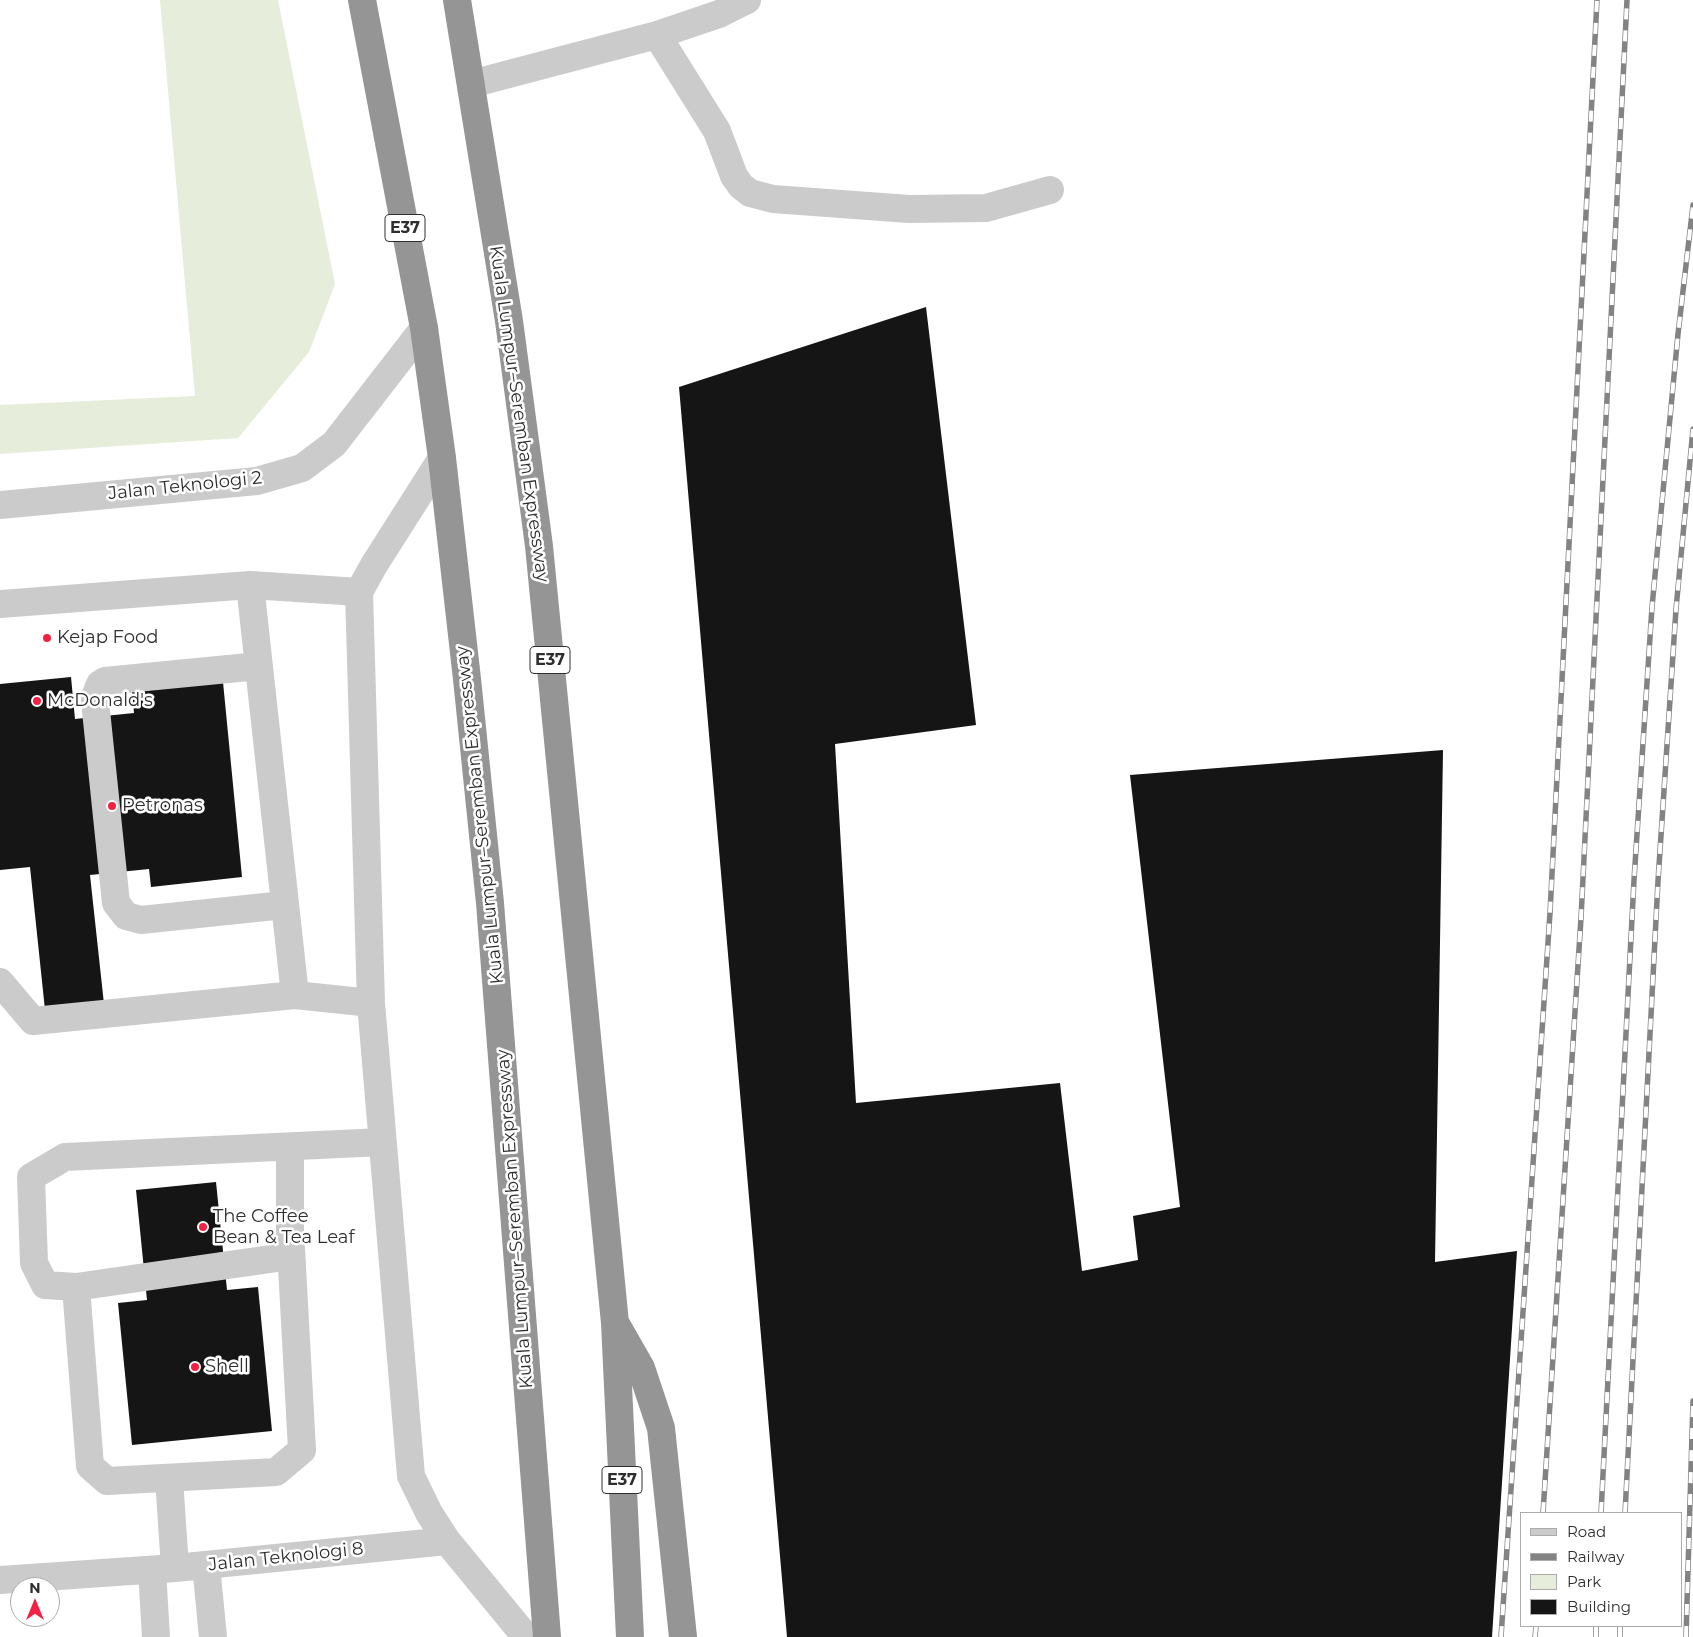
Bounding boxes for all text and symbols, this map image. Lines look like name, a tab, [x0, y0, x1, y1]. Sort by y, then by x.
road number: E37	[385, 214, 425, 242]
street label: Kuala Lumpur–Seremban Expressway	[485, 244, 553, 584]
street label: Jalan Teknologi 2	[107, 467, 263, 505]
place label: Kejap Food	[57, 627, 158, 649]
marker: Kejap Food	[41, 632, 53, 644]
street label: Kuala Lumpur–Seremban Expressway	[451, 645, 509, 985]
road number: E37	[530, 646, 570, 674]
place label: McDonald's	[47, 690, 153, 712]
marker: McDonald's	[31, 695, 43, 707]
place label: Petronas	[122, 795, 203, 817]
marker: Petronas	[106, 800, 118, 812]
street label: Kuala Lumpur–Seremban Expressway	[492, 1049, 538, 1389]
place label: The Coffee Bean & Tea Leaf	[213, 1206, 355, 1248]
marker: The Coffee Bean & Tea Leaf	[197, 1221, 209, 1233]
place label: Shell	[205, 1356, 249, 1378]
marker: Shell	[189, 1361, 201, 1373]
road number: E37	[602, 1466, 642, 1494]
legend	[1520, 1512, 1683, 1627]
text: Road	[1567, 1522, 1606, 1541]
street label: Jalan Teknologi 8	[207, 1538, 365, 1576]
text: Railway	[1567, 1547, 1624, 1566]
text: Park	[1567, 1572, 1601, 1591]
north arrow	[10, 1577, 60, 1627]
text: N	[29, 1579, 41, 1597]
text: Building	[1567, 1597, 1631, 1616]

